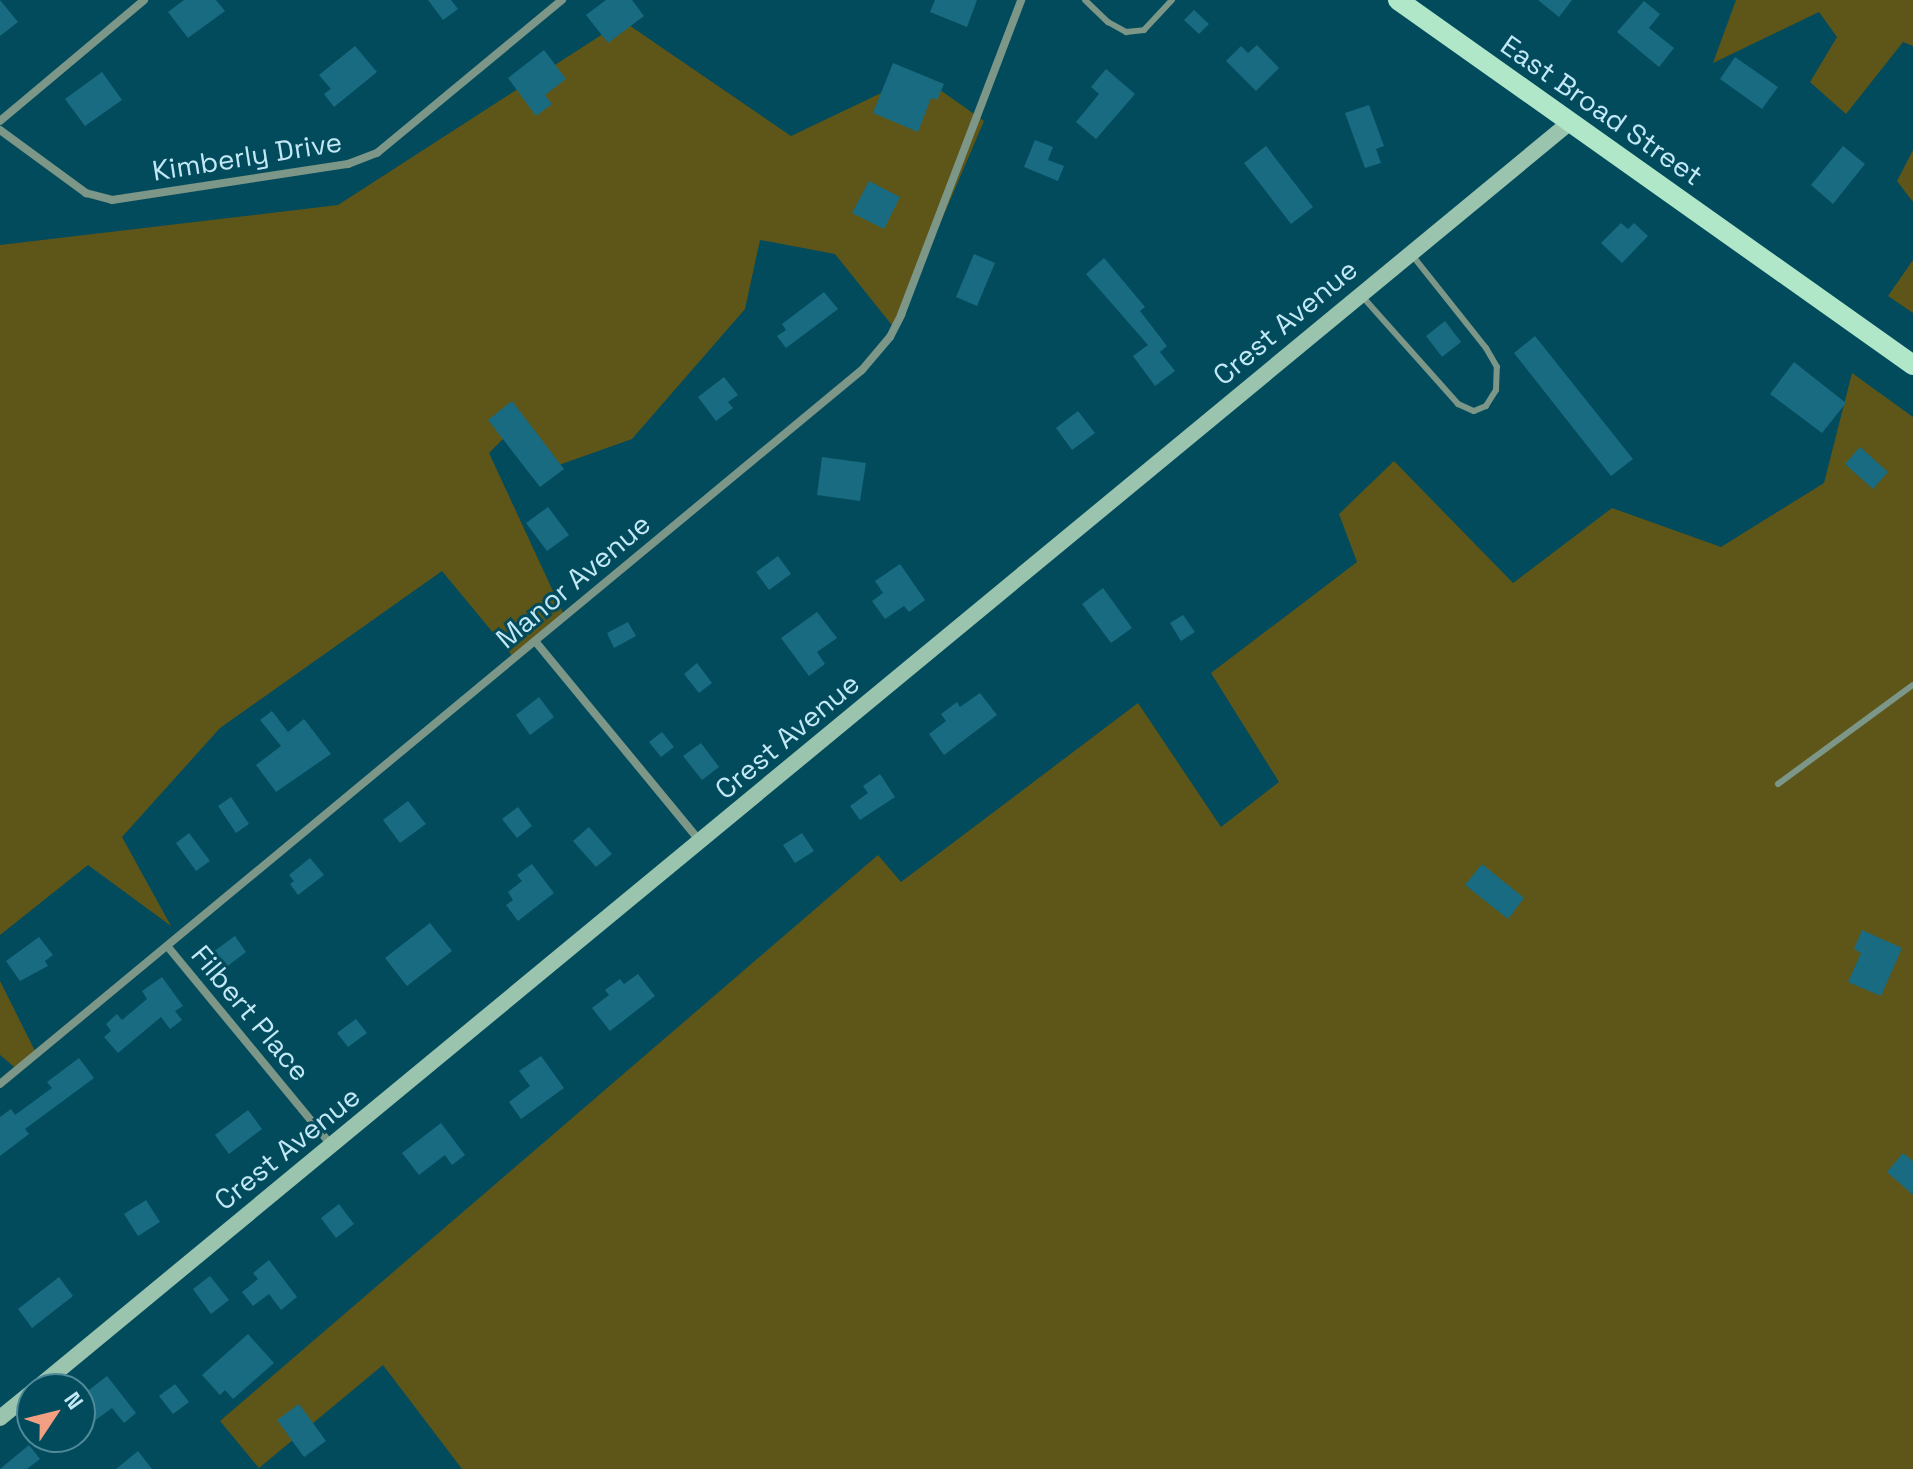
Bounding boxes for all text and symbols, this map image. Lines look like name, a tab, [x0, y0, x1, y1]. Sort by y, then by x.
street label: East Broad Street	[1495, 28, 1709, 192]
street label: Kimberly Drive	[150, 124, 344, 188]
street label: Crest Avenue	[1206, 252, 1364, 392]
street label: Manor Avenue	[489, 507, 657, 655]
street label: Crest Avenue	[708, 666, 866, 806]
street label: Filbert Place	[185, 938, 317, 1088]
street label: Crest Avenue	[207, 1079, 367, 1217]
north arrow	[16, 1373, 96, 1453]
text: N	[58, 1386, 90, 1414]

